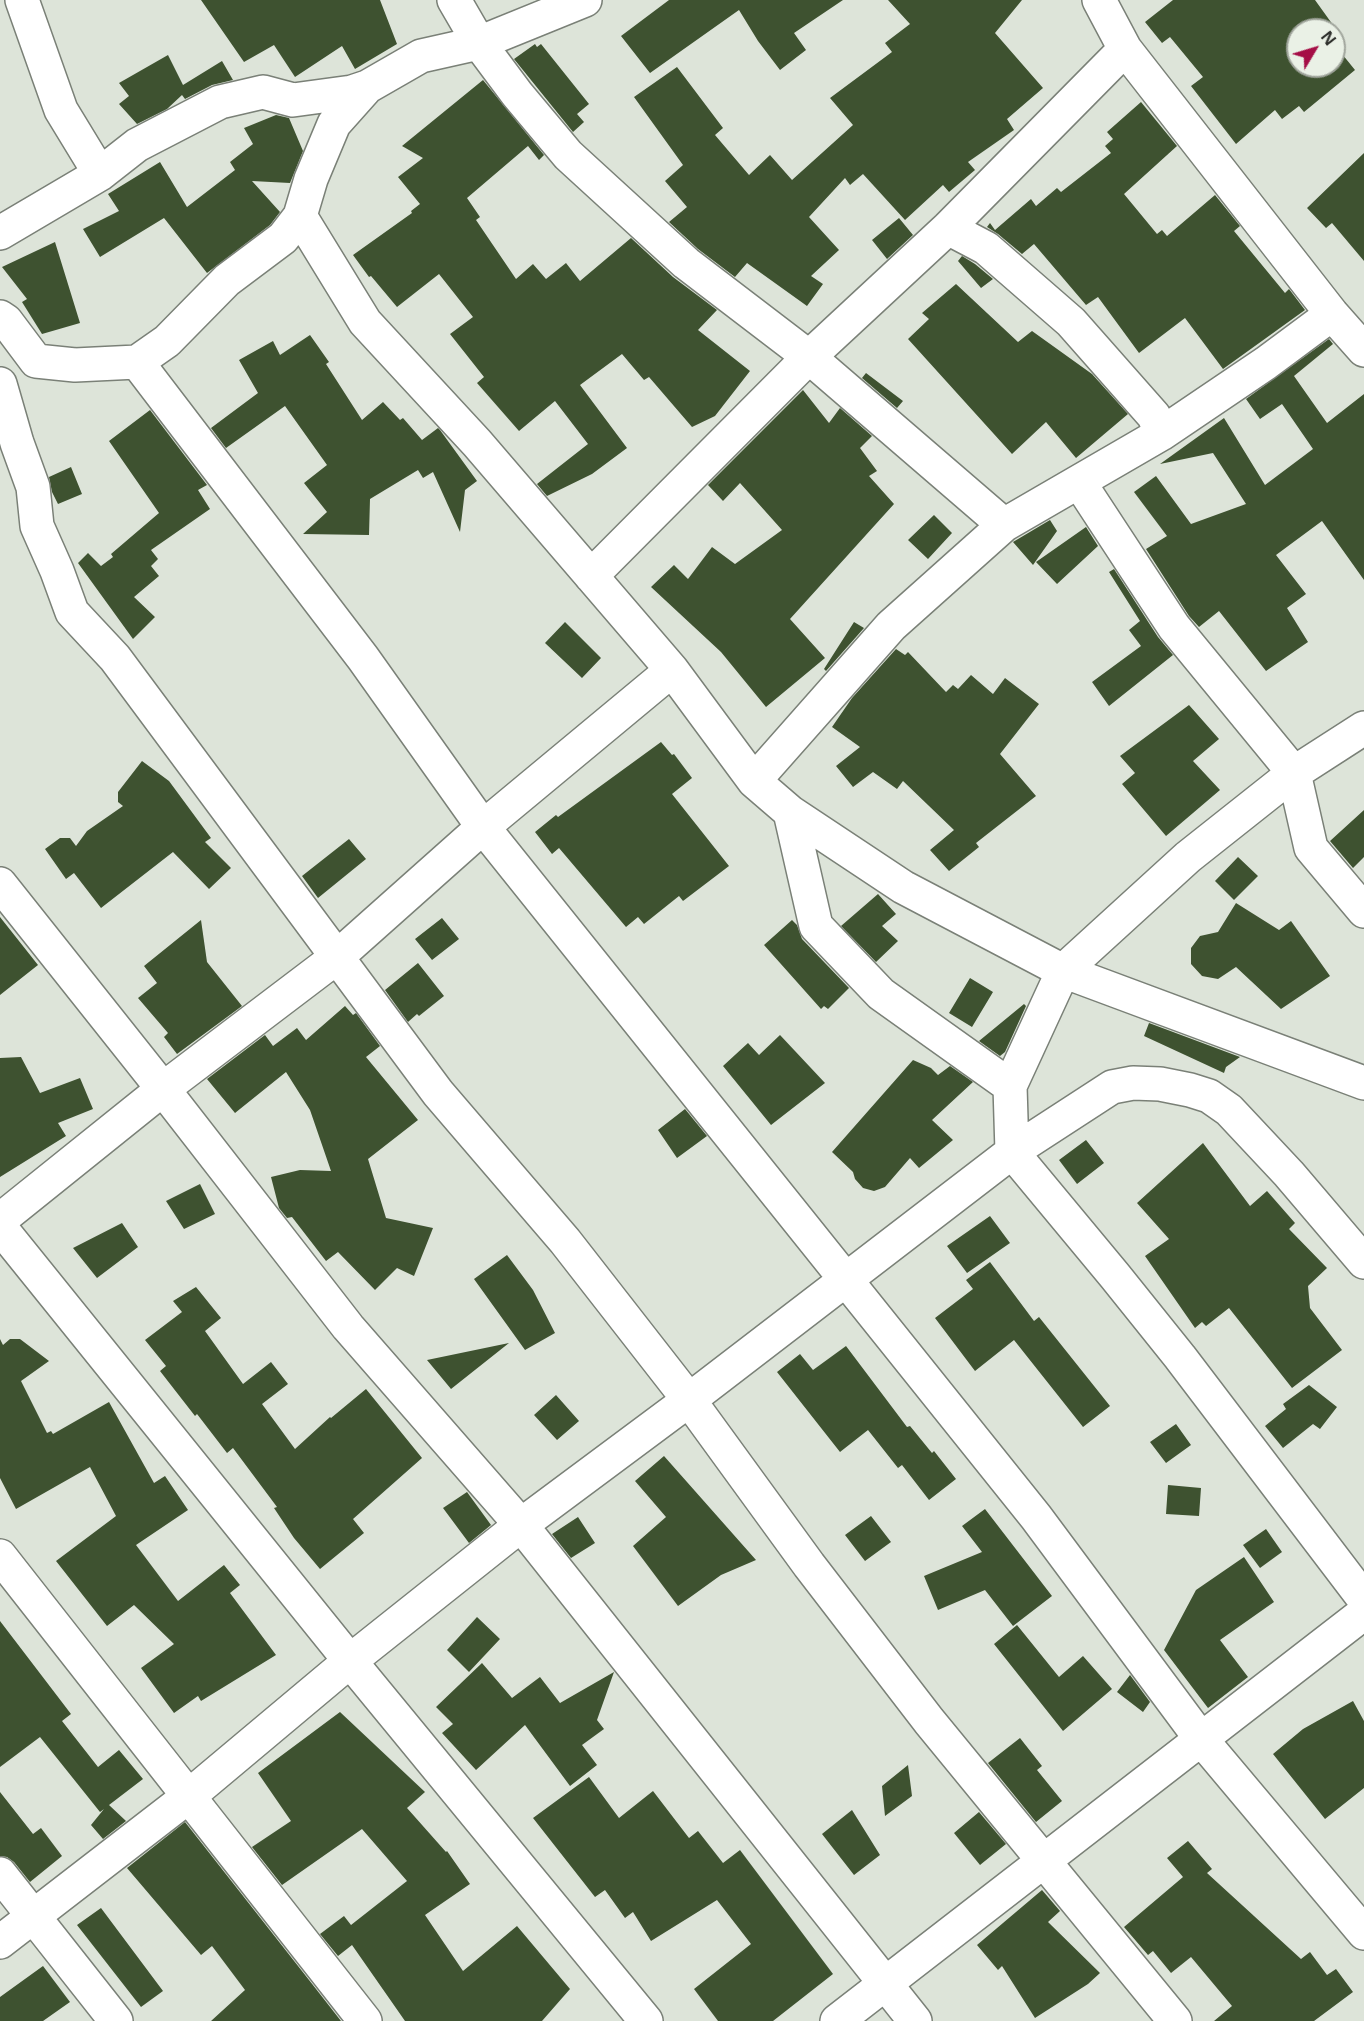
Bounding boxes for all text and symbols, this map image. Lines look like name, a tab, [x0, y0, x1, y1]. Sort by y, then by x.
north arrow	[1286, 18, 1346, 78]
text: N	[1316, 26, 1341, 50]

